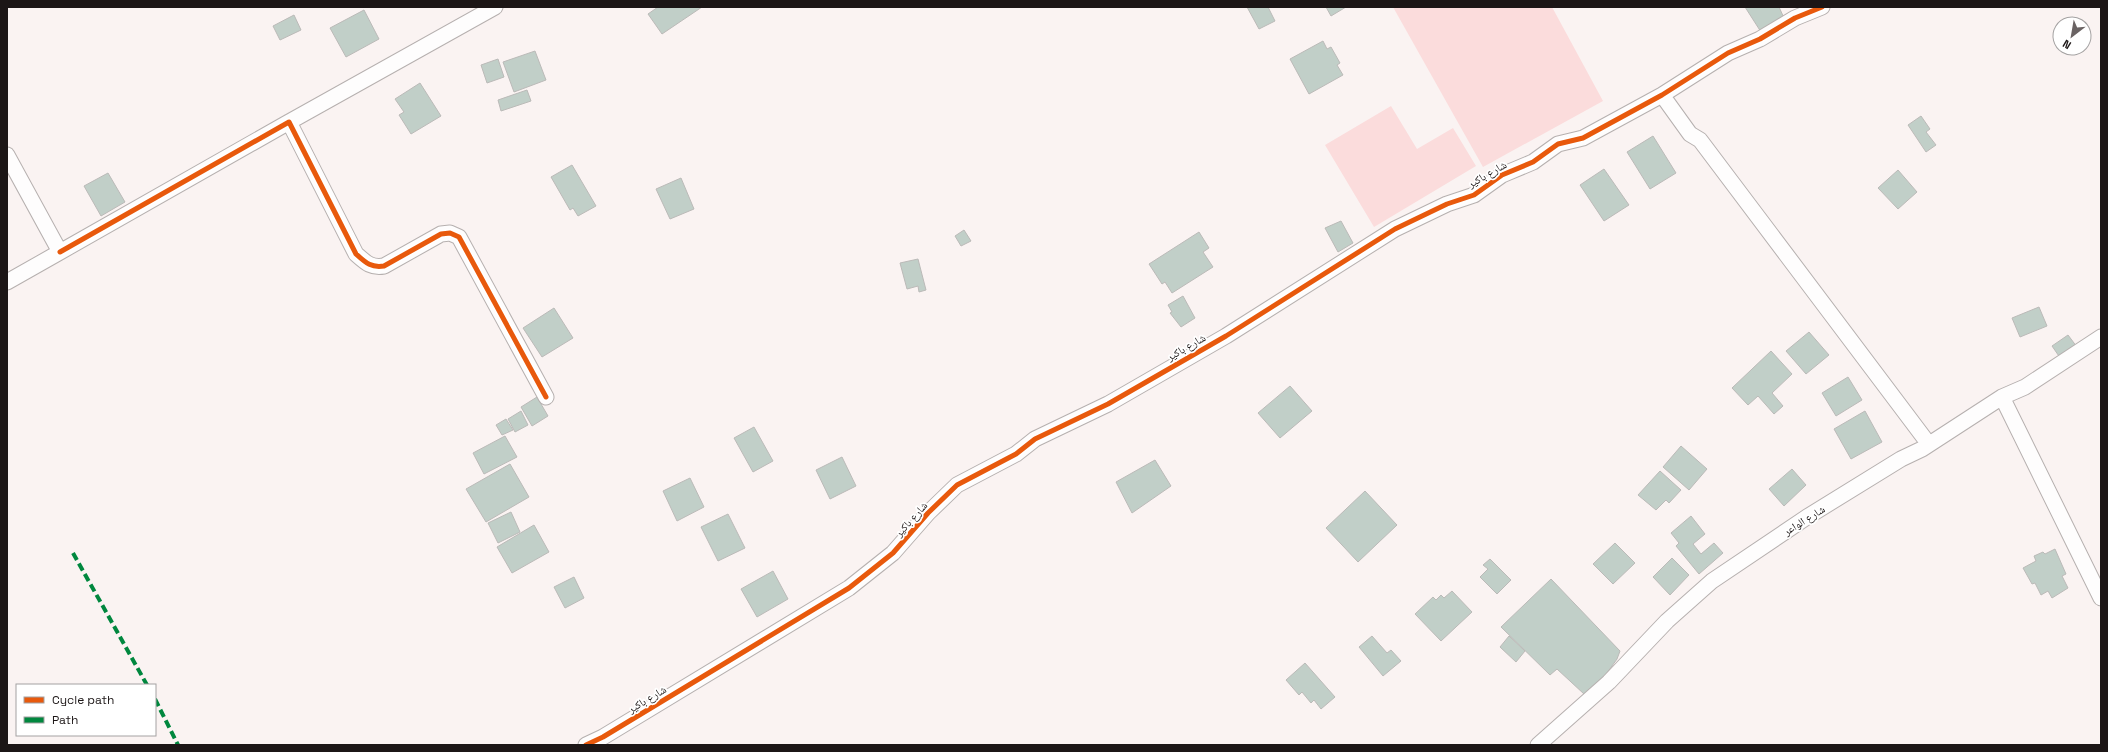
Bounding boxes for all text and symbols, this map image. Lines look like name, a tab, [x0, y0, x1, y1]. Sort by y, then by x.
north arrow	[2052, 16, 2092, 56]
text: N	[2060, 37, 2074, 52]
street label: شارع باكير	[1464, 157, 1509, 191]
street label: شارع باكير	[1163, 330, 1208, 364]
street label: شارع باكير	[891, 499, 930, 540]
street label: شارع الواعر	[1780, 502, 1827, 539]
street label: شارع باكير	[624, 682, 669, 716]
legend	[16, 684, 156, 736]
text: Cycle path	[52, 692, 114, 708]
text: Path	[52, 712, 78, 728]

